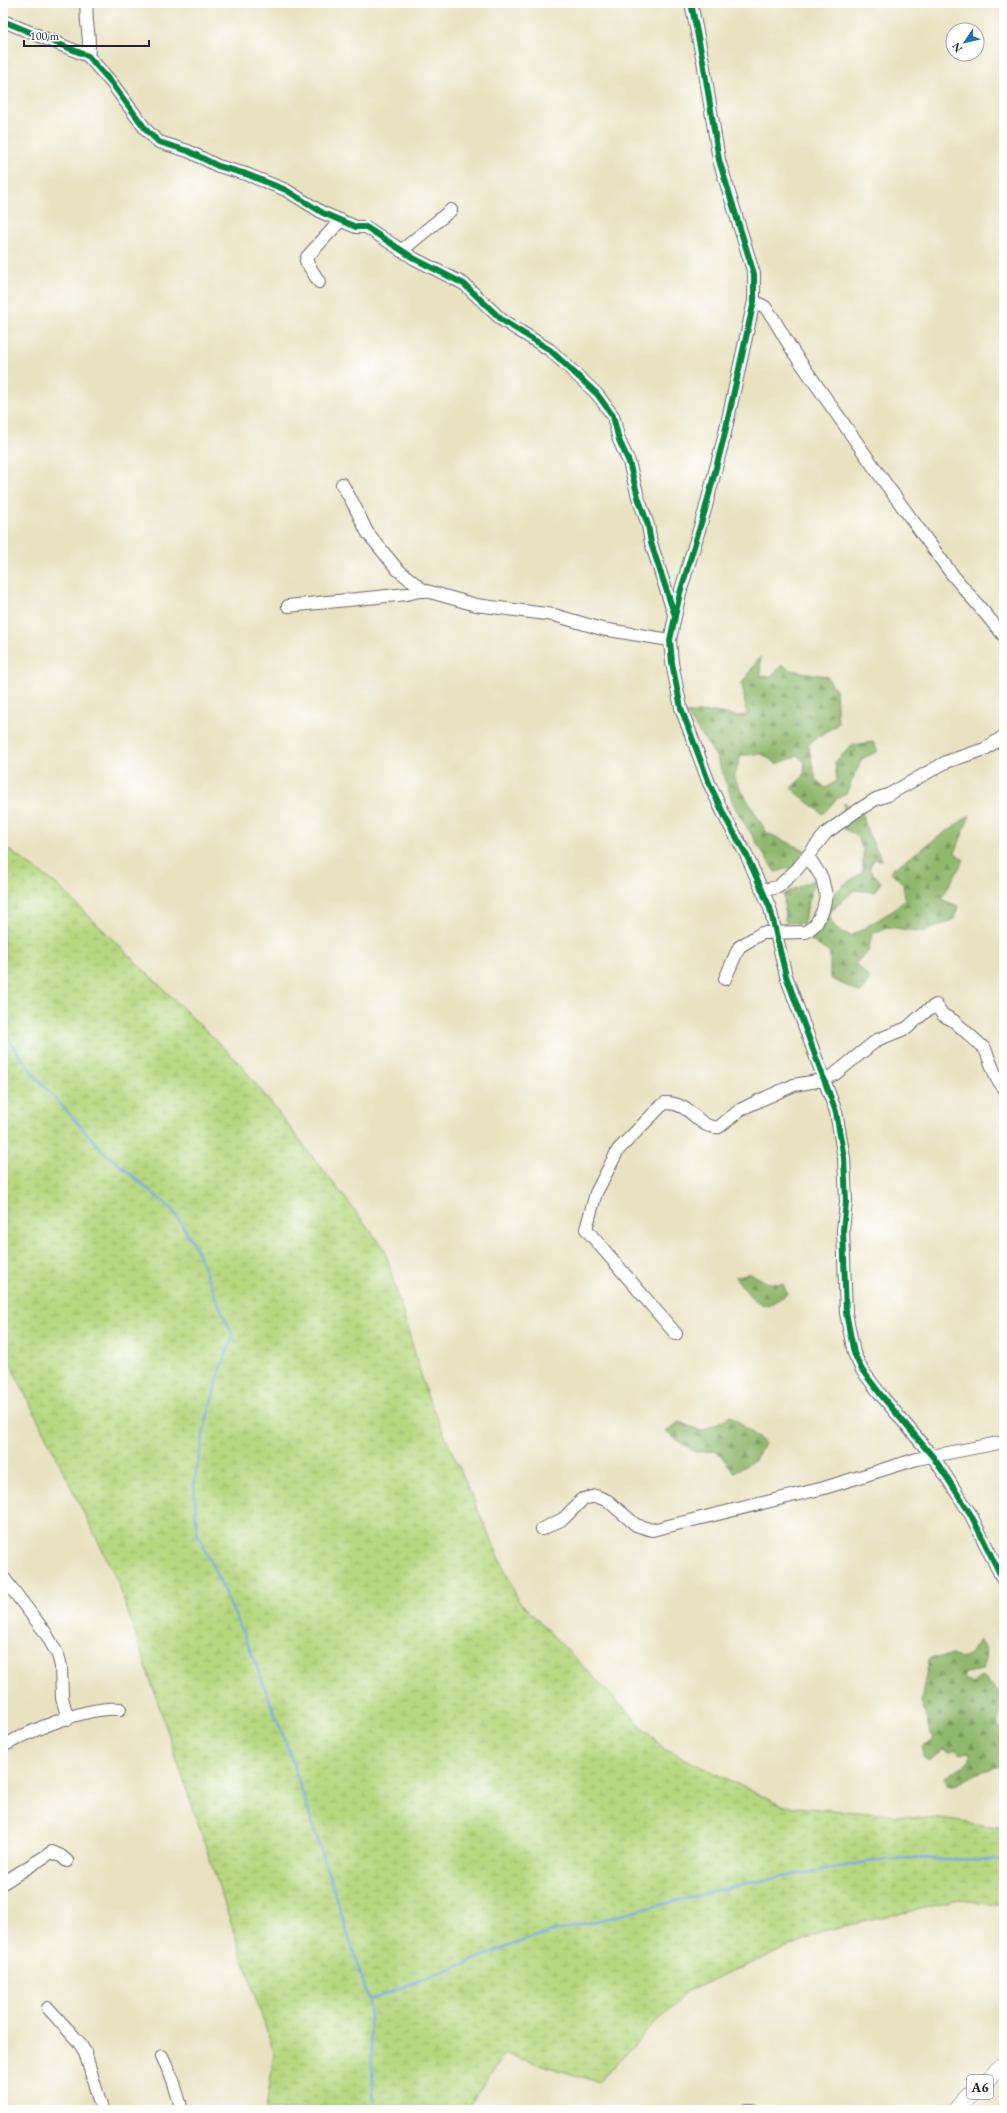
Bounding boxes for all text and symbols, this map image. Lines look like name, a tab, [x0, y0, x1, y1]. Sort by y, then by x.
scale bar	[24, 22, 149, 48]
north arrow	[945, 22, 985, 62]
text: 100 m	[30, 28, 60, 44]
text: N	[948, 40, 965, 55]
road number: A6	[967, 2075, 993, 2099]

